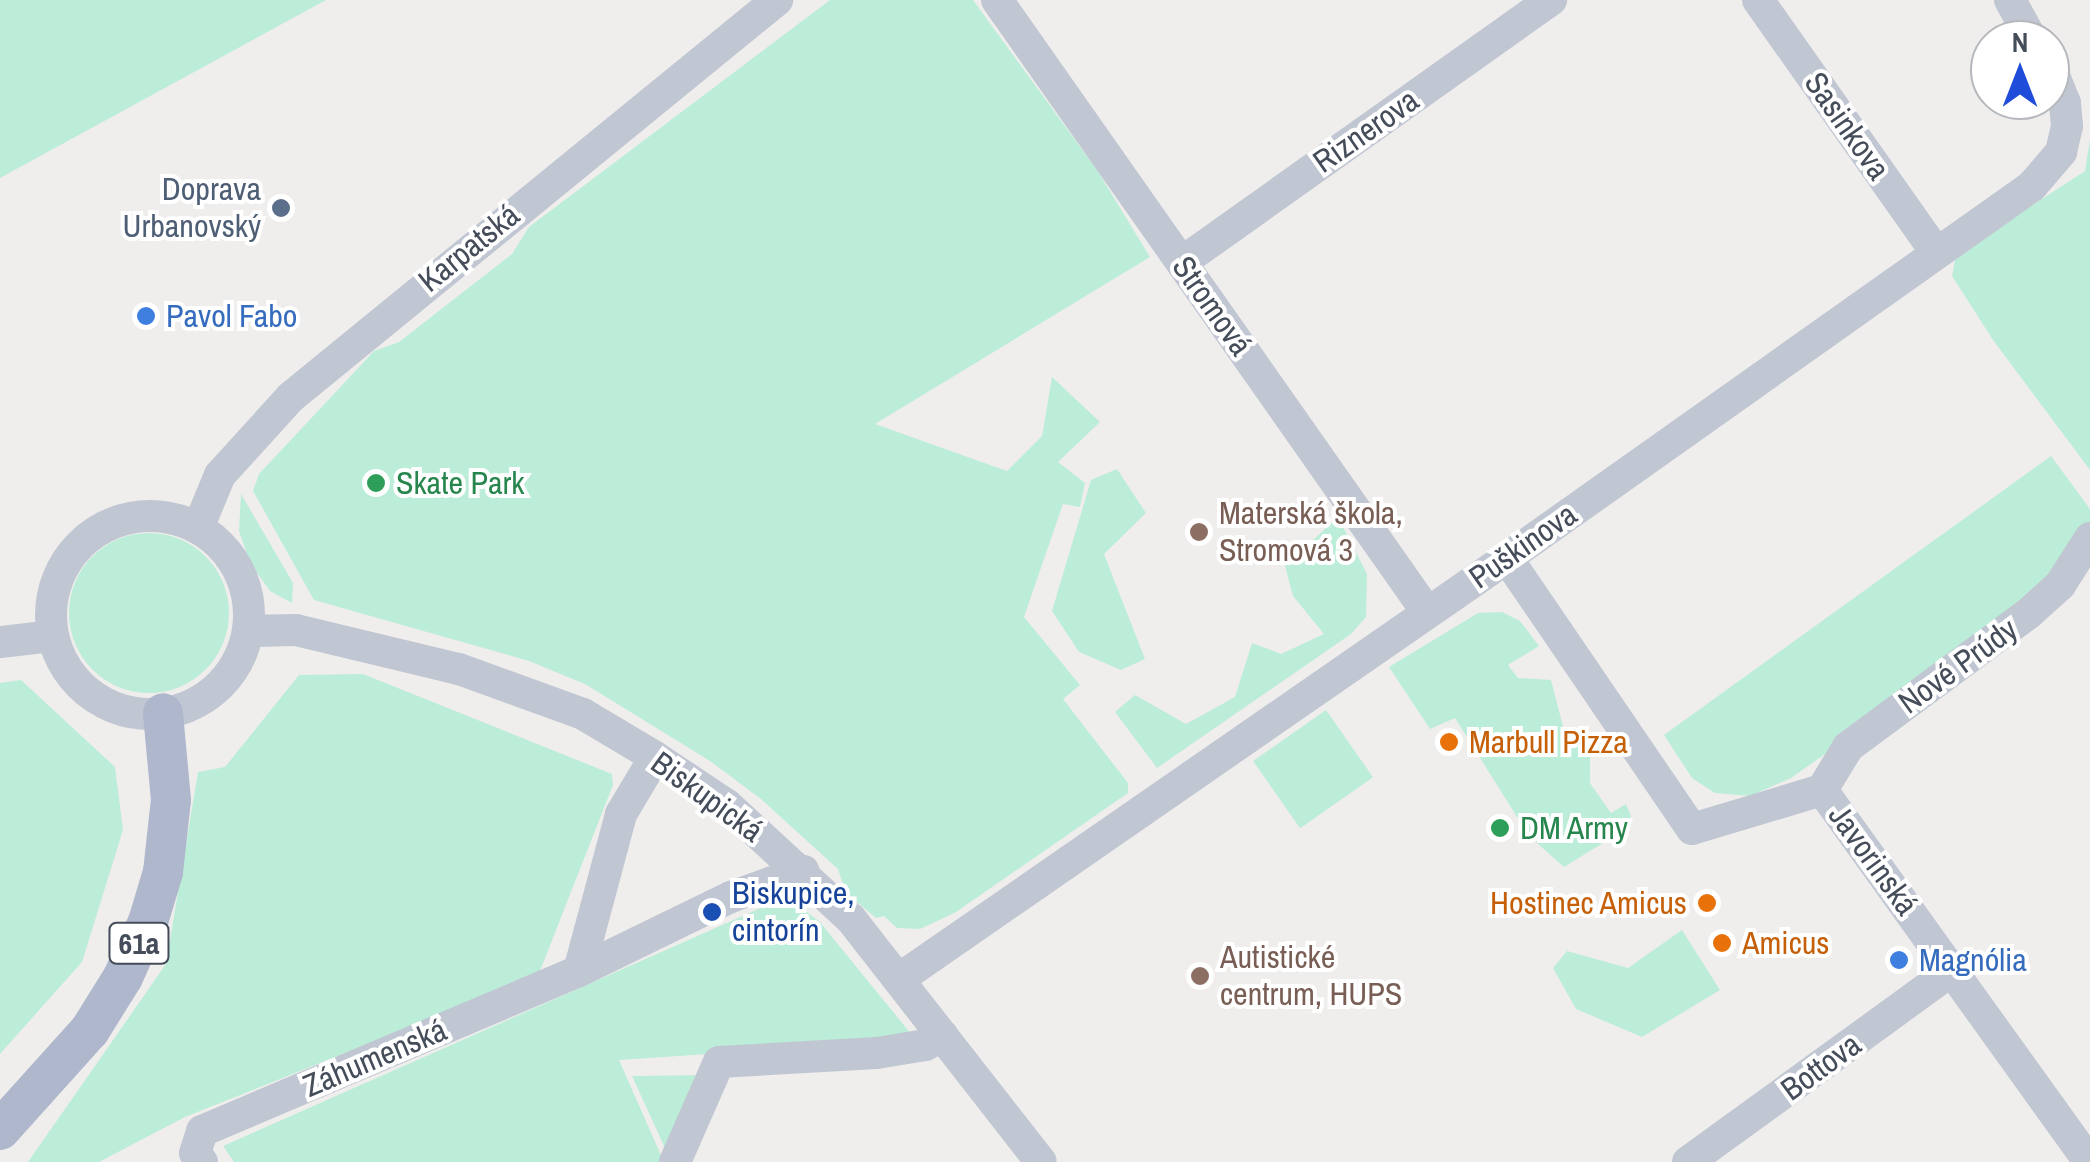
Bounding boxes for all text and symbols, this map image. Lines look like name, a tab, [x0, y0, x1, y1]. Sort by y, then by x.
north arrow	[1970, 20, 2070, 120]
text: N	[2012, 23, 2028, 61]
street label: Sasinkova	[1796, 65, 1898, 187]
street label: Riznerova	[1306, 81, 1426, 181]
place label: Doprava Urbanovský	[122, 171, 261, 246]
street label: Karpatská	[411, 196, 527, 300]
marker: Doprava Urbanovský	[270, 197, 292, 219]
street label: Stromová	[1164, 249, 1260, 363]
place label: Pavol Fabo	[166, 297, 297, 335]
marker: Pavol Fabo	[135, 305, 157, 327]
place label: Skate Park	[396, 464, 524, 502]
marker: Skate Park	[365, 472, 387, 494]
place label: Materská škola, Stromová 3	[1219, 495, 1403, 570]
street label: Puškinova	[1462, 495, 1584, 597]
marker: Materská škola, Stromová 3	[1188, 521, 1210, 543]
street label: Nové Prúdy	[1891, 610, 2025, 722]
place label: Marbull Pizza	[1469, 723, 1628, 761]
marker: Marbull Pizza	[1438, 731, 1460, 753]
street label: Biskupická	[644, 744, 770, 850]
street label: Javorinská	[1820, 797, 1926, 923]
place label: DM Army	[1520, 809, 1629, 847]
marker: DM Army	[1489, 817, 1511, 839]
place label: Biskupice, cintorín	[732, 875, 855, 950]
place label: Hostinec Amicus	[1489, 884, 1687, 922]
marker: Hostinec Amicus	[1696, 892, 1718, 914]
marker: Biskupice, cintorín	[701, 901, 723, 923]
road number: 61a	[106, 918, 172, 968]
place label: Amicus	[1742, 924, 1829, 962]
marker: Amicus	[1711, 932, 1733, 954]
place label: Autistické centrum, HUPS	[1220, 939, 1402, 1014]
place label: Magnólia	[1919, 941, 2027, 979]
marker: Magnólia	[1888, 949, 1910, 971]
marker: Autistické centrum, HUPS	[1189, 965, 1211, 987]
street label: Záhumenská	[298, 1011, 452, 1105]
street label: Bottova	[1774, 1025, 1868, 1109]

